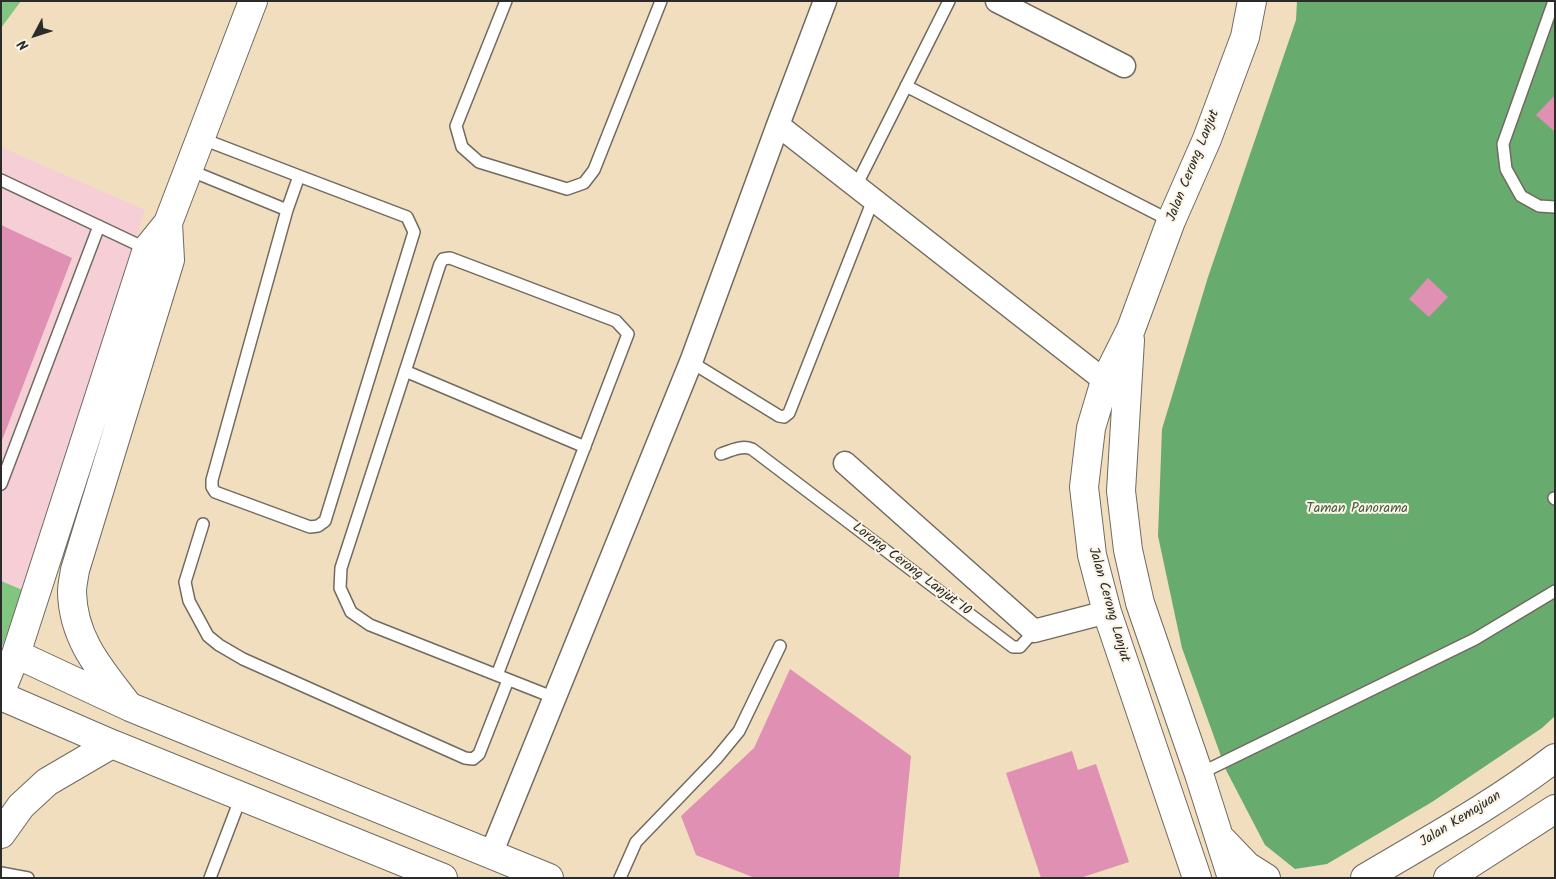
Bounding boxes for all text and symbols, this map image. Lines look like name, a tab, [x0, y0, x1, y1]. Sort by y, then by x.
north arrow	[10, 10, 60, 60]
text: N	[12, 34, 35, 55]
street label: Jalan Cerong Lanjut	[1164, 108, 1224, 224]
park label: Taman Panorama	[1306, 502, 1408, 518]
street label: Lorong Cerong Lanjut 10	[848, 520, 974, 620]
street label: Jalan Cerong Lanjut	[1084, 546, 1132, 664]
street label: Jalan Kemajuan	[1417, 788, 1505, 852]

